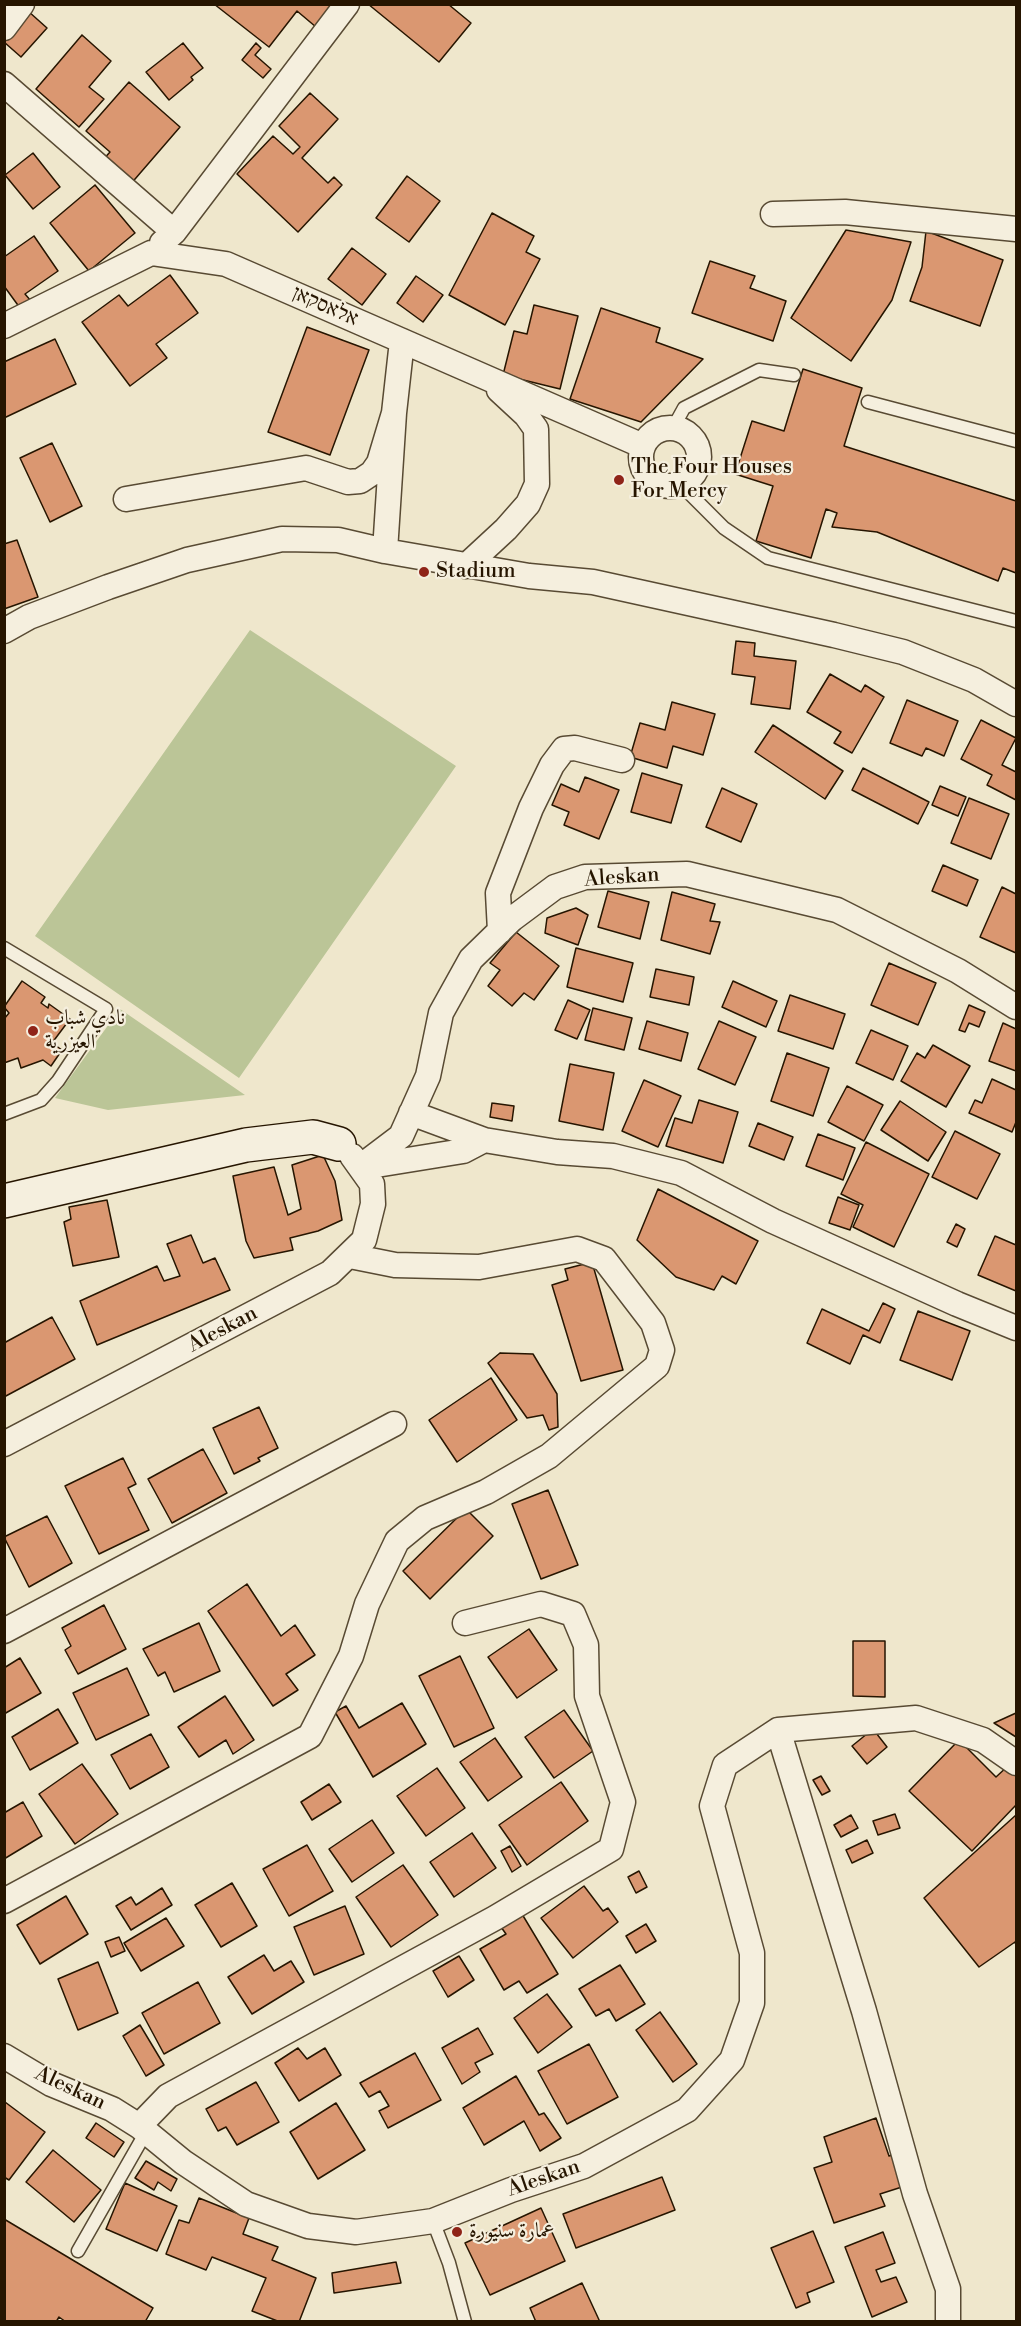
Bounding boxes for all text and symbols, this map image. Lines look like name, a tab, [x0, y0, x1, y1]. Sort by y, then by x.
street label: אלאסקאן	[288, 281, 362, 333]
place label: The Four Houses For Mercy	[631, 455, 792, 505]
marker: The Four Houses For Mercy	[612, 473, 626, 487]
place label: Stadium	[436, 559, 516, 585]
marker: Stadium	[417, 565, 431, 579]
street label: Aleskan	[584, 863, 660, 893]
place label: نادي شباب العيزرية	[45, 1006, 125, 1056]
marker: نادي شباب العيزرية	[26, 1024, 40, 1038]
street label: Aleskan	[184, 1301, 262, 1359]
street label: Aleskan	[31, 2062, 109, 2116]
street label: Aleskan	[504, 2155, 584, 2203]
place label: عمارة سنيورة	[469, 2219, 555, 2245]
marker: عمارة سنيورة	[450, 2225, 464, 2239]

